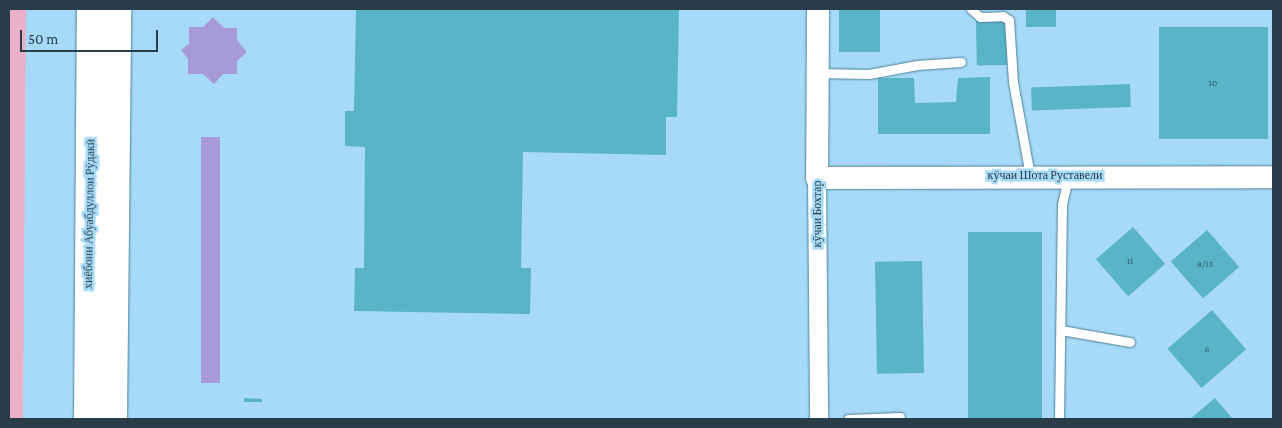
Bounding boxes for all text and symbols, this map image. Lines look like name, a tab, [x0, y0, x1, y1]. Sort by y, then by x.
scale bar	[22, 20, 160, 52]
text: 50 m	[28, 31, 58, 47]
house number: 10	[1209, 77, 1217, 89]
street label: хиёбони Абуабдуллои Рӯдакӣ	[81, 139, 99, 289]
street label: кӯчаи Шота Руставели	[988, 169, 1102, 183]
street label: кӯчаи Бохтар	[811, 181, 825, 247]
house number: 11	[1127, 255, 1133, 267]
house number: 8/13	[1197, 258, 1213, 270]
house number: 6	[1204, 343, 1210, 355]

